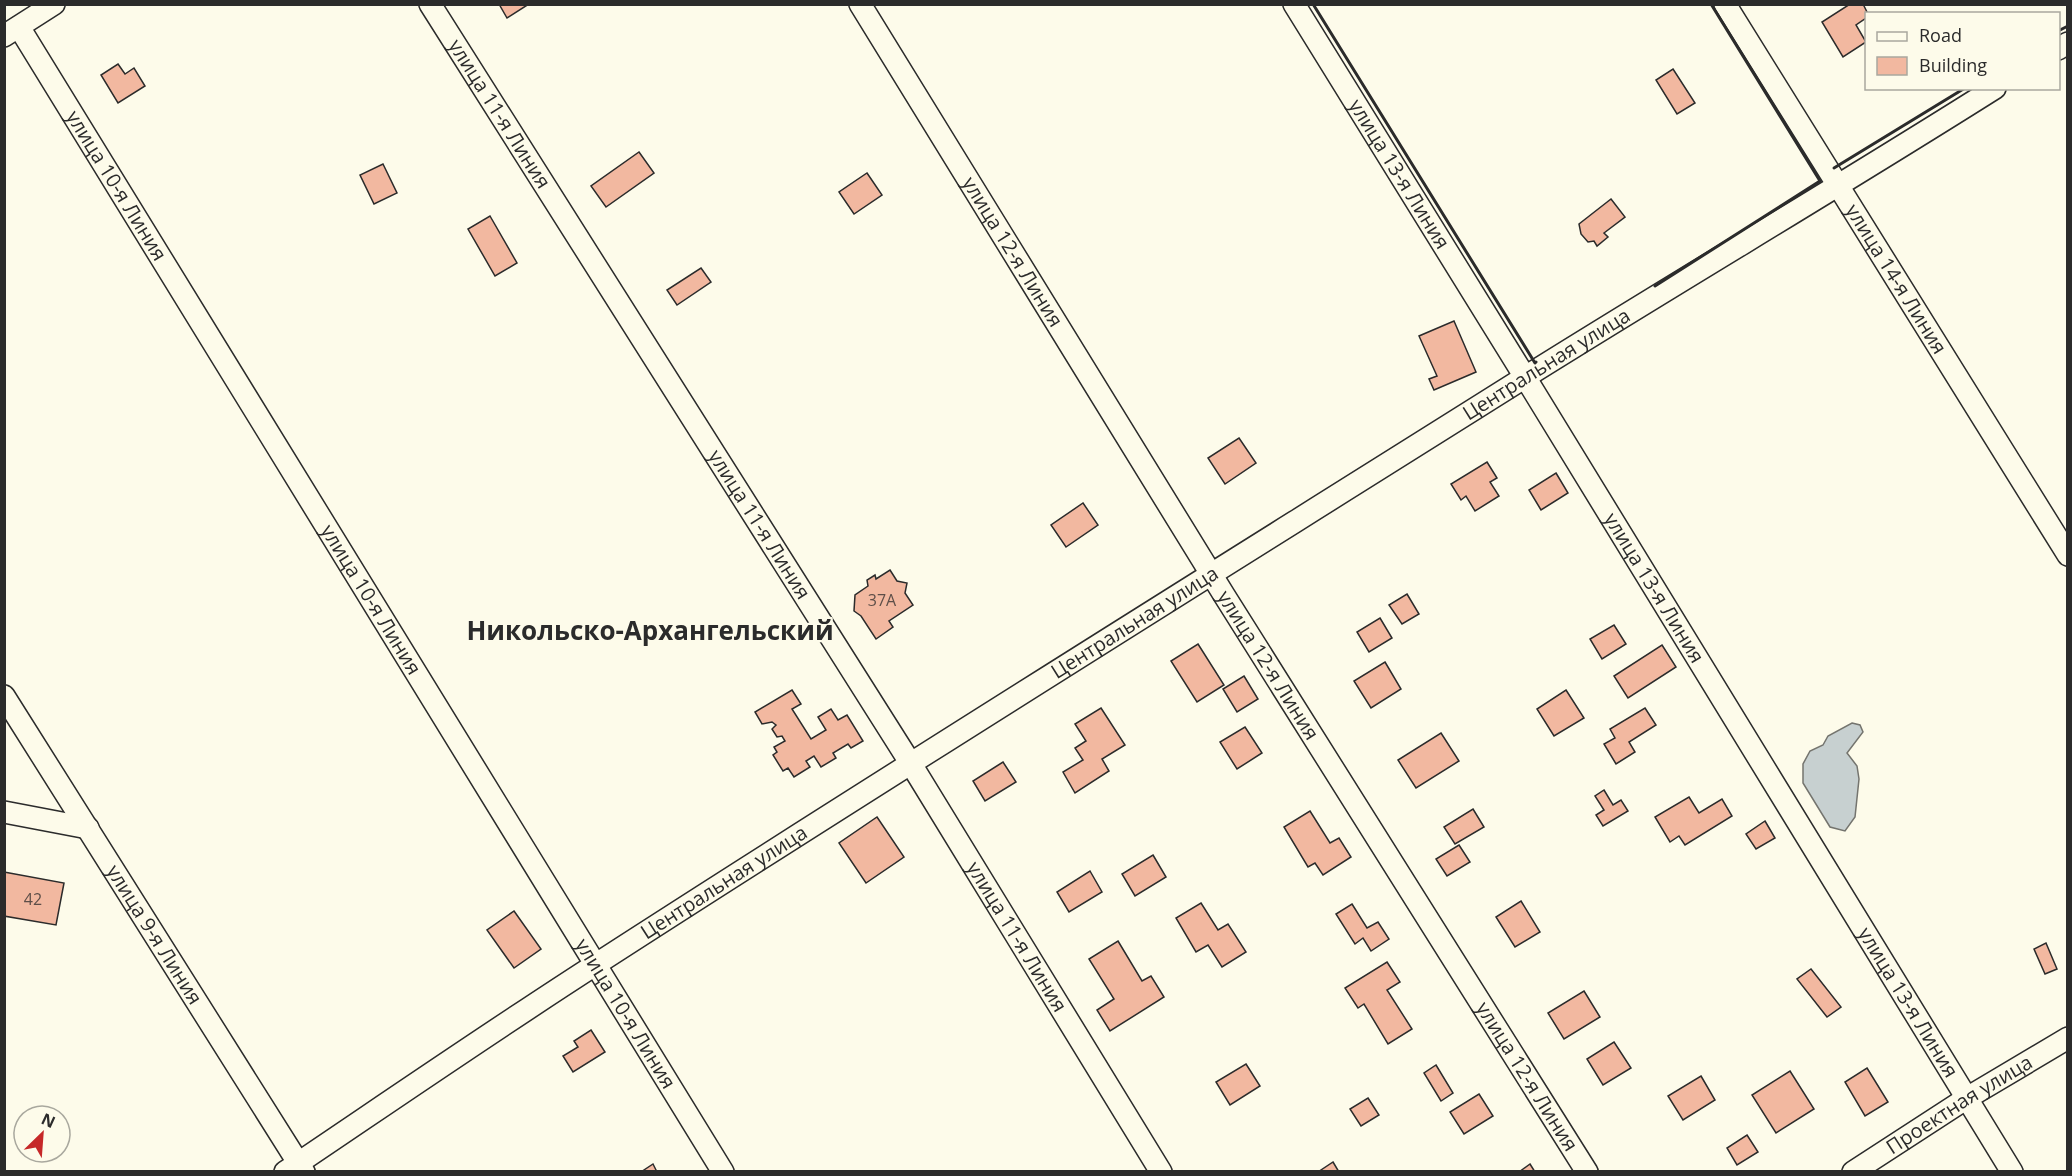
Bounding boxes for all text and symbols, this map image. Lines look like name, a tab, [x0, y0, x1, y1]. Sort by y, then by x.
legend	[1865, 12, 2060, 90]
text: Road	[1919, 23, 1962, 47]
street label: улица 11-я Линия	[443, 34, 557, 193]
text: Building	[1919, 53, 1987, 77]
street label: улица 13-я Линия	[1343, 94, 1456, 254]
street label: улица 10-я Линия	[60, 105, 173, 265]
street label: улица 12-я Линия	[956, 171, 1070, 332]
street label: улица 14-я Линия	[1840, 199, 1954, 359]
street label: Центральная улица	[1457, 301, 1635, 426]
street label: улица 11-я Линия	[702, 444, 817, 604]
street label: улица 13-я Линия	[1598, 507, 1711, 668]
street label: улица 10-я Линия	[315, 519, 428, 679]
street label: Центральная улица	[1046, 559, 1223, 684]
street label: улица 12-я Линия	[1211, 585, 1326, 745]
house number: 37А	[868, 589, 897, 611]
district label: Никольско-Архангельский	[466, 612, 834, 648]
street label: Центральная улица	[635, 818, 812, 945]
street label: улица 11-я Линия	[961, 856, 1074, 1017]
street label: улица 9-я Линия	[101, 859, 209, 1009]
house number: 42	[24, 888, 42, 910]
street label: улица 13-я Линия	[1852, 922, 1965, 1082]
street label: улица 10-я Линия	[569, 933, 682, 1093]
street label: улица 12-я Линия	[1470, 996, 1585, 1156]
street label: Проектная улица	[1881, 1048, 2037, 1160]
north arrow	[12, 1104, 72, 1164]
text: N	[38, 1108, 59, 1133]

